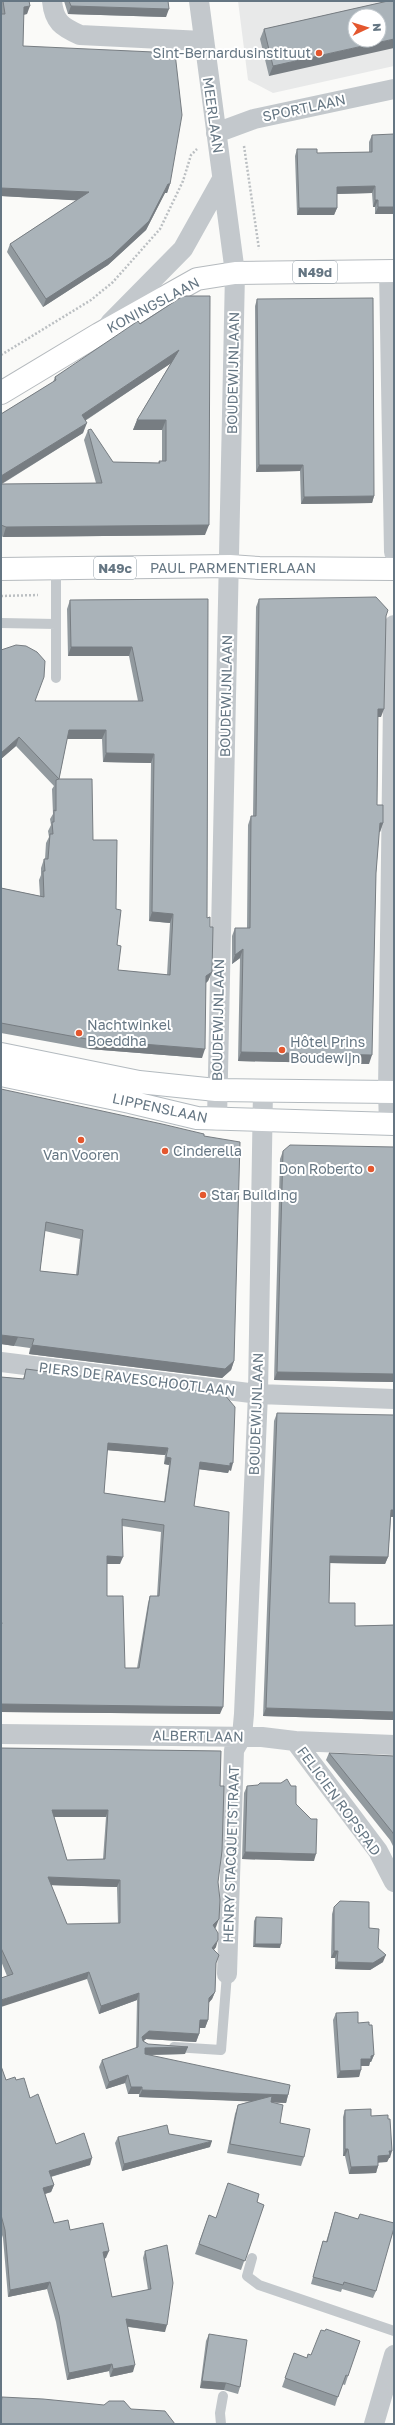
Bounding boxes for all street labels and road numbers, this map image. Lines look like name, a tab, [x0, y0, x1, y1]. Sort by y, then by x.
street label: MEERLAAN	[200, 76, 227, 154]
street label: SPORTLAAN	[261, 90, 347, 125]
road number: N49d	[293, 261, 337, 283]
street label: KONINGSLAAN	[104, 273, 202, 336]
street label: BOUDEWIJNLAAN	[223, 312, 242, 434]
road number: N49c	[94, 557, 136, 579]
street label: PAUL PARMENTIERLAAN	[150, 559, 316, 576]
street label: BOUDEWIJNLAAN	[216, 635, 235, 757]
street label: BOUDEWIJNLAAN	[208, 959, 227, 1081]
street label: LIPPENSLAAN	[111, 1089, 209, 1126]
street label: BOUDEWIJNLAAN	[245, 1352, 266, 1476]
street label: PIERS DE RAVESCHOOTLAAN	[38, 1358, 236, 1399]
street label: ALBERTLAAN	[152, 1726, 244, 1745]
street label: FELICIEN ROPSPAD	[294, 1743, 385, 1859]
street label: HENRY STACQUETSTRAAT	[219, 1765, 242, 1943]

